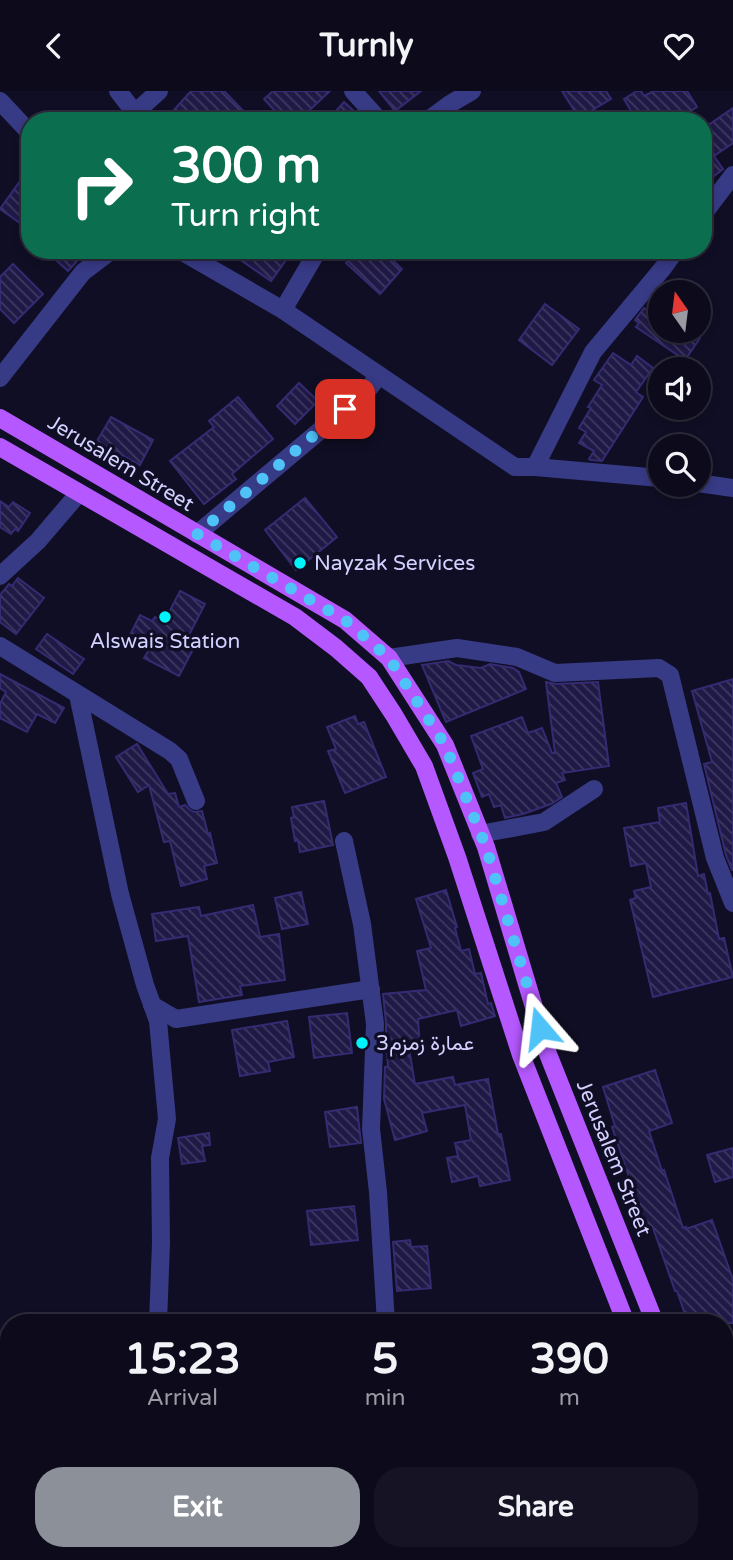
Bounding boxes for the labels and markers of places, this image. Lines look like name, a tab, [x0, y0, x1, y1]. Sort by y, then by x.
pin	[315, 379, 375, 439]
place label: Nayzak Services	[314, 551, 475, 576]
marker: Nayzak Services	[292, 555, 308, 571]
marker: Alswais Station	[157, 609, 173, 625]
place label: Alswais Station	[90, 629, 240, 654]
place label: عمارة زمزم3	[376, 1031, 474, 1057]
marker: عمارة زمزم3	[354, 1035, 370, 1051]

